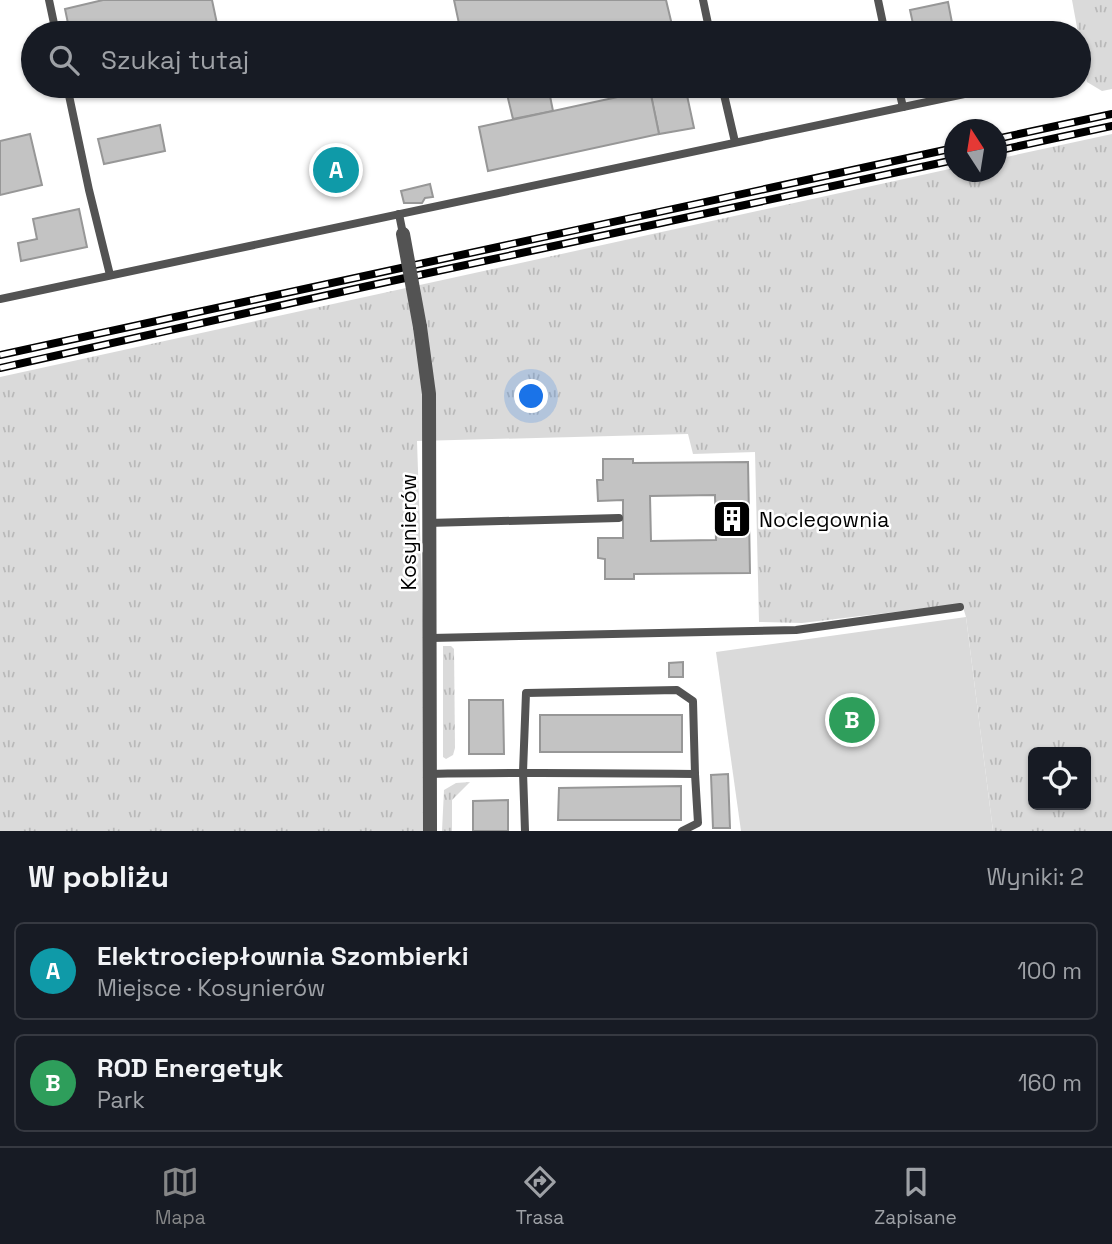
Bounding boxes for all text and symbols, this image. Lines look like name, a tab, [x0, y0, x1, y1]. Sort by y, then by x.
search box	[21, 21, 1091, 98]
icon: search	[45, 41, 83, 79]
text: Szukaj tutaj	[101, 43, 249, 77]
north arrow	[944, 119, 1007, 182]
pin: A	[313, 144, 359, 196]
your location	[514, 379, 548, 413]
street label: Kosynierów	[395, 474, 422, 590]
building icon: Noclegownia	[711, 498, 753, 540]
place label: Noclegownia	[759, 506, 889, 533]
pin: B	[829, 694, 875, 746]
map controls	[1028, 747, 1091, 810]
button: locate	[1028, 747, 1091, 810]
text: W pobliżu	[28, 857, 169, 896]
text: Wyniki: 2	[987, 862, 1084, 892]
text: Elektrociepłownia Szombierki	[97, 939, 469, 973]
text: A	[46, 956, 60, 986]
text: 100 m	[1017, 956, 1082, 986]
text: Miejsce · Kosynierów	[97, 973, 325, 1003]
text: ROD Energetyk	[97, 1051, 283, 1085]
text: B	[45, 1068, 61, 1098]
text: 160 m	[1018, 1068, 1082, 1098]
text: Park	[97, 1085, 145, 1115]
tab: Mapa	[155, 1163, 206, 1230]
tab: Trasa	[516, 1163, 564, 1230]
tab: Zapisane	[874, 1163, 957, 1230]

